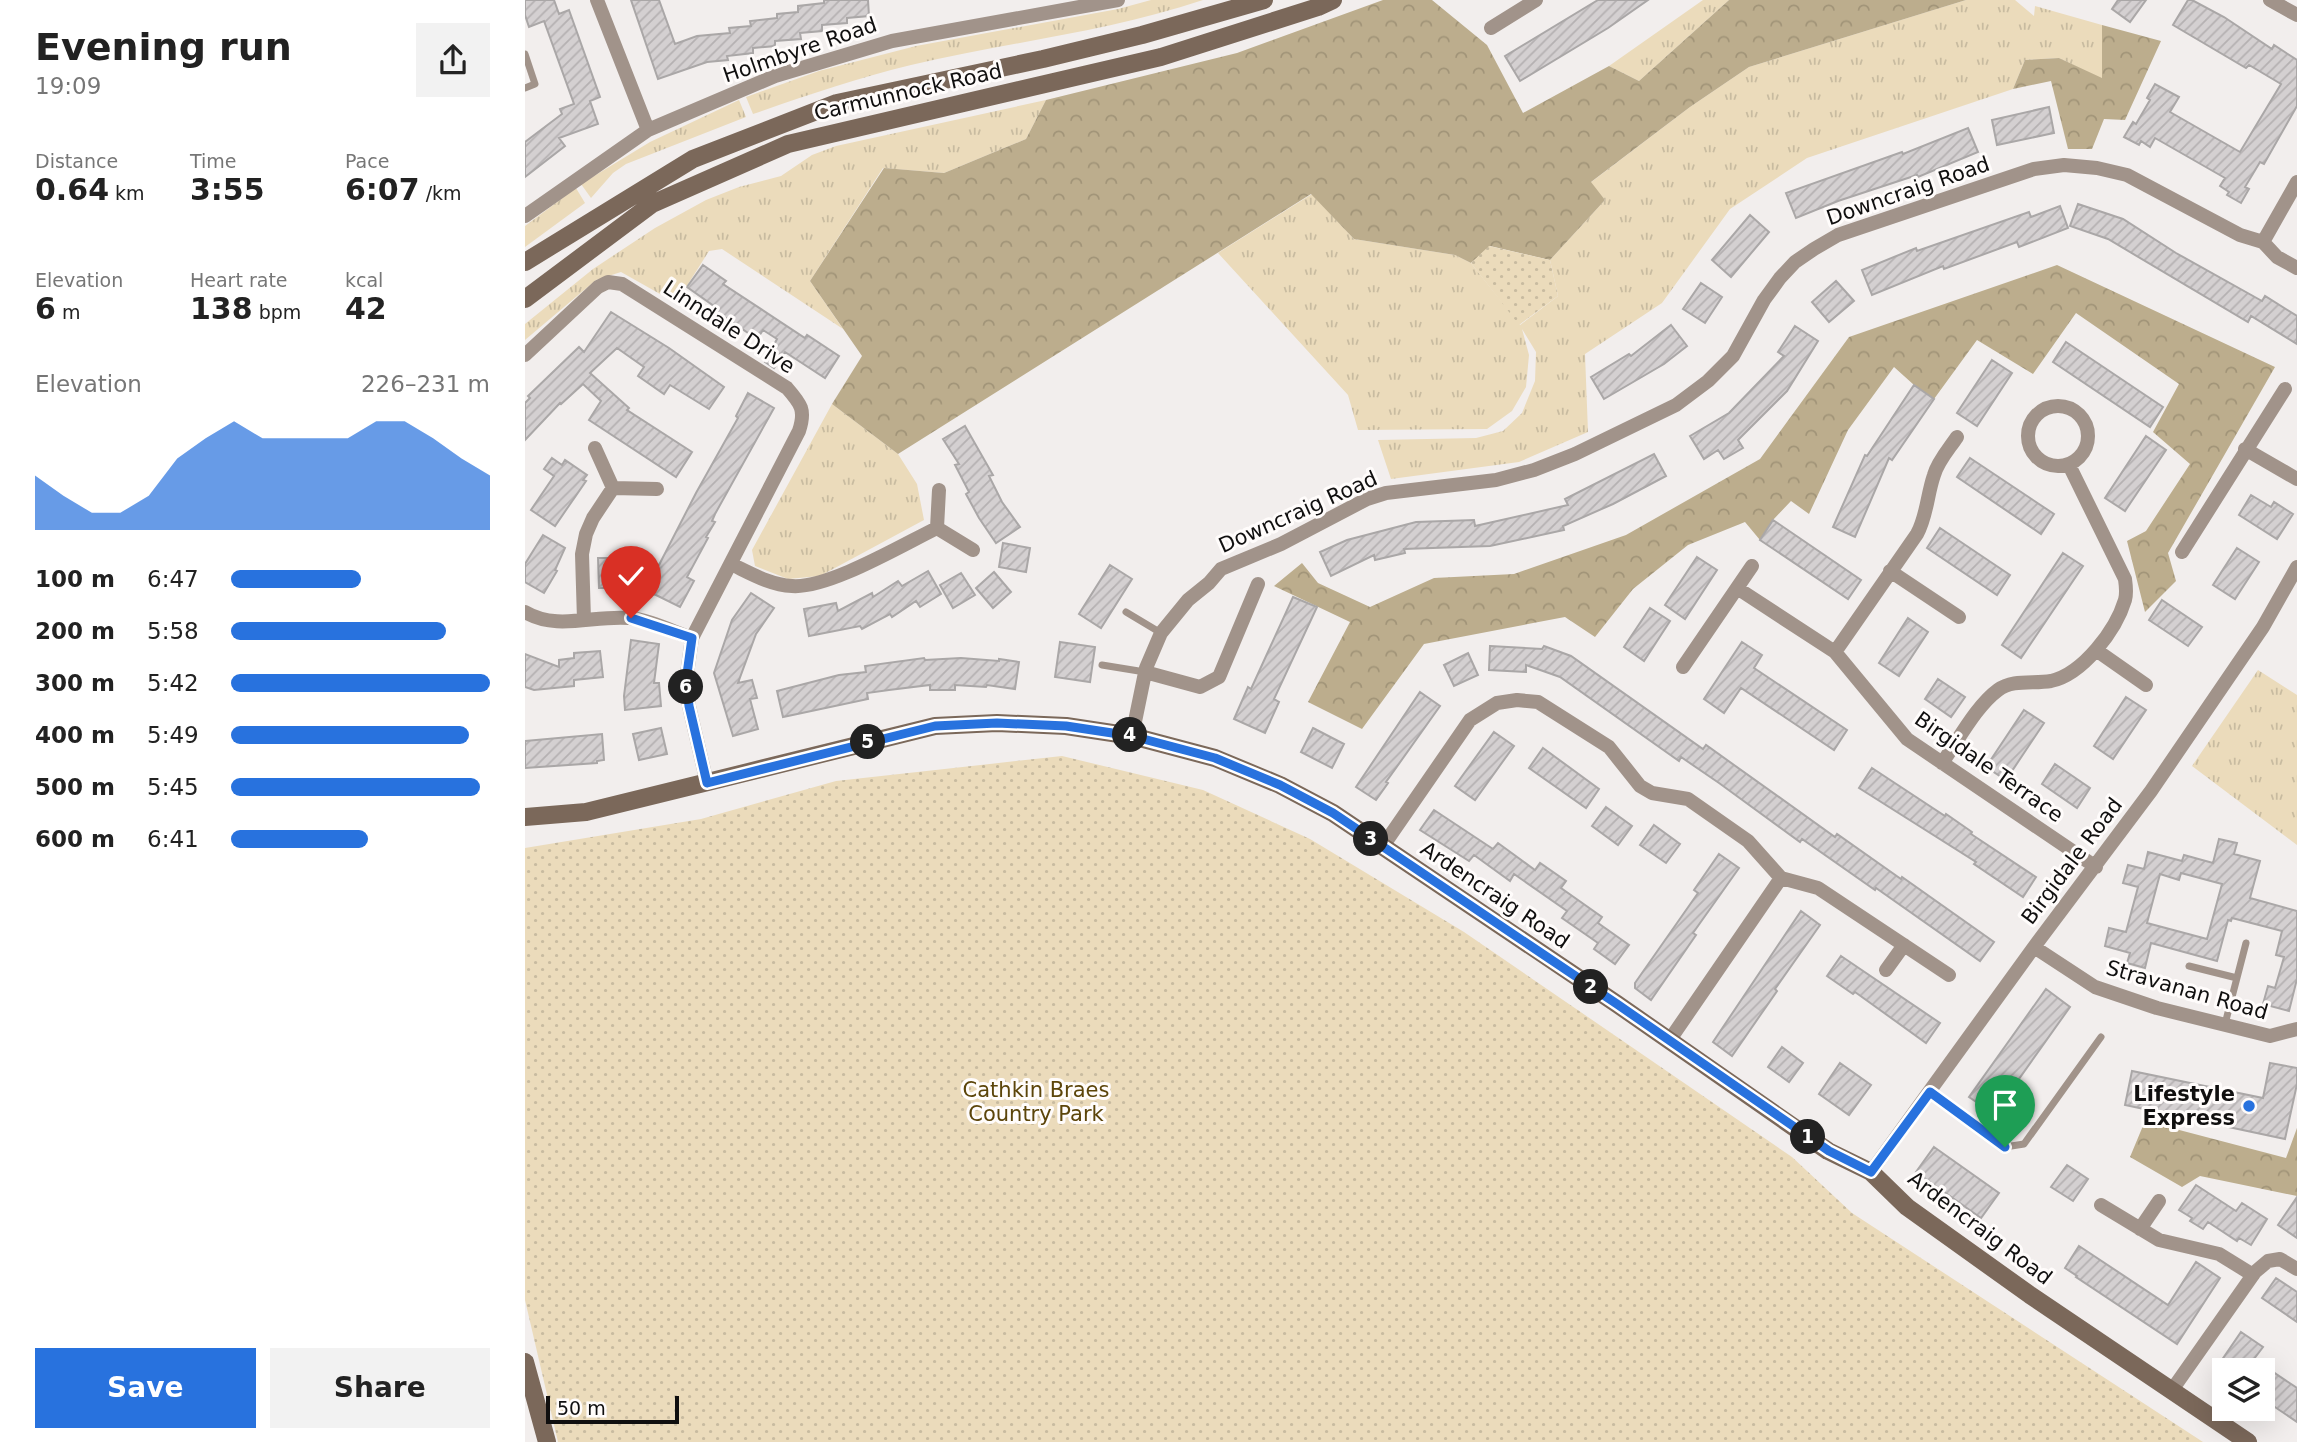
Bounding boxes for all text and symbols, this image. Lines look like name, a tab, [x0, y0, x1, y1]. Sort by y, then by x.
street label: Holmbyre Road	[720, 12, 880, 88]
button: share	[416, 23, 490, 97]
text: Evening run	[35, 25, 292, 69]
street label: Carmunnock Road	[812, 59, 1004, 125]
text: 19:09	[35, 73, 101, 99]
text: Distance	[35, 150, 118, 172]
text: Time	[190, 150, 237, 172]
text: Pace	[345, 150, 389, 172]
street label: Downcraig Road	[1823, 152, 1993, 230]
text: 0.64	[35, 172, 109, 207]
text: 3:55	[190, 172, 265, 207]
text: 6:07	[345, 172, 420, 207]
text: km	[109, 182, 145, 204]
text: /km	[420, 182, 462, 204]
text: Elevation	[35, 269, 123, 291]
text: Heart rate	[190, 269, 288, 291]
text: kcal	[345, 269, 383, 291]
street label: Linndale Drive	[659, 276, 799, 378]
text: 6	[35, 291, 56, 326]
text: 138	[190, 291, 253, 326]
text: 42	[345, 291, 387, 326]
text: m	[56, 301, 80, 323]
text: bpm	[253, 301, 301, 323]
text: Elevation	[35, 371, 142, 397]
text: 226–231 m	[361, 371, 490, 397]
street label: Downcraig Road	[1215, 466, 1381, 558]
pin	[601, 546, 661, 618]
icon: check	[612, 557, 650, 595]
text: 100 m	[35, 566, 115, 592]
text: 6:47	[147, 566, 199, 592]
text: 200 m	[35, 618, 115, 644]
text: 5:58	[147, 618, 199, 644]
text: 300 m	[35, 670, 115, 696]
text: 5:42	[147, 670, 199, 696]
pin: 6	[669, 670, 703, 704]
text: 6	[679, 675, 692, 697]
street label: Birgidale Terrace	[1910, 707, 2068, 827]
pin: 4	[1113, 718, 1147, 752]
text: 400 m	[35, 722, 115, 748]
text: 5:49	[147, 722, 199, 748]
text: 4	[1123, 723, 1136, 745]
pin: 5	[851, 724, 885, 760]
text: 5	[861, 730, 874, 752]
text: 500 m	[35, 774, 115, 800]
text: 5:45	[147, 774, 199, 800]
street label: Birgidale Road	[2017, 793, 2127, 929]
pin: 3	[1353, 822, 1389, 856]
text: 600 m	[35, 826, 115, 852]
text: 6:41	[147, 826, 199, 852]
text: 3	[1364, 827, 1377, 849]
street label: Ardencraig Road	[1416, 836, 1574, 954]
street label: Stravanan Road	[2103, 955, 2271, 1025]
pin: 2	[1573, 970, 1609, 1004]
text: 2	[1584, 975, 1597, 997]
pin	[1975, 1075, 2035, 1147]
park label: Cathkin Braes Country Park	[963, 1078, 1109, 1126]
place label: Lifestyle Express	[2133, 1082, 2235, 1130]
icon: arrive	[1986, 1086, 2024, 1124]
marker: Lifestyle Express	[2241, 1098, 2257, 1114]
pin: 1	[1791, 1120, 1825, 1154]
text: 1	[1801, 1125, 1814, 1147]
street label: Ardencraig Road	[1903, 1166, 2057, 1290]
button: Save	[35, 1348, 256, 1428]
button: Share	[270, 1348, 490, 1428]
map controls	[2212, 1358, 2275, 1421]
button: layers	[2212, 1358, 2275, 1421]
scale bar	[546, 1393, 679, 1425]
text: 50 m	[557, 1397, 606, 1419]

